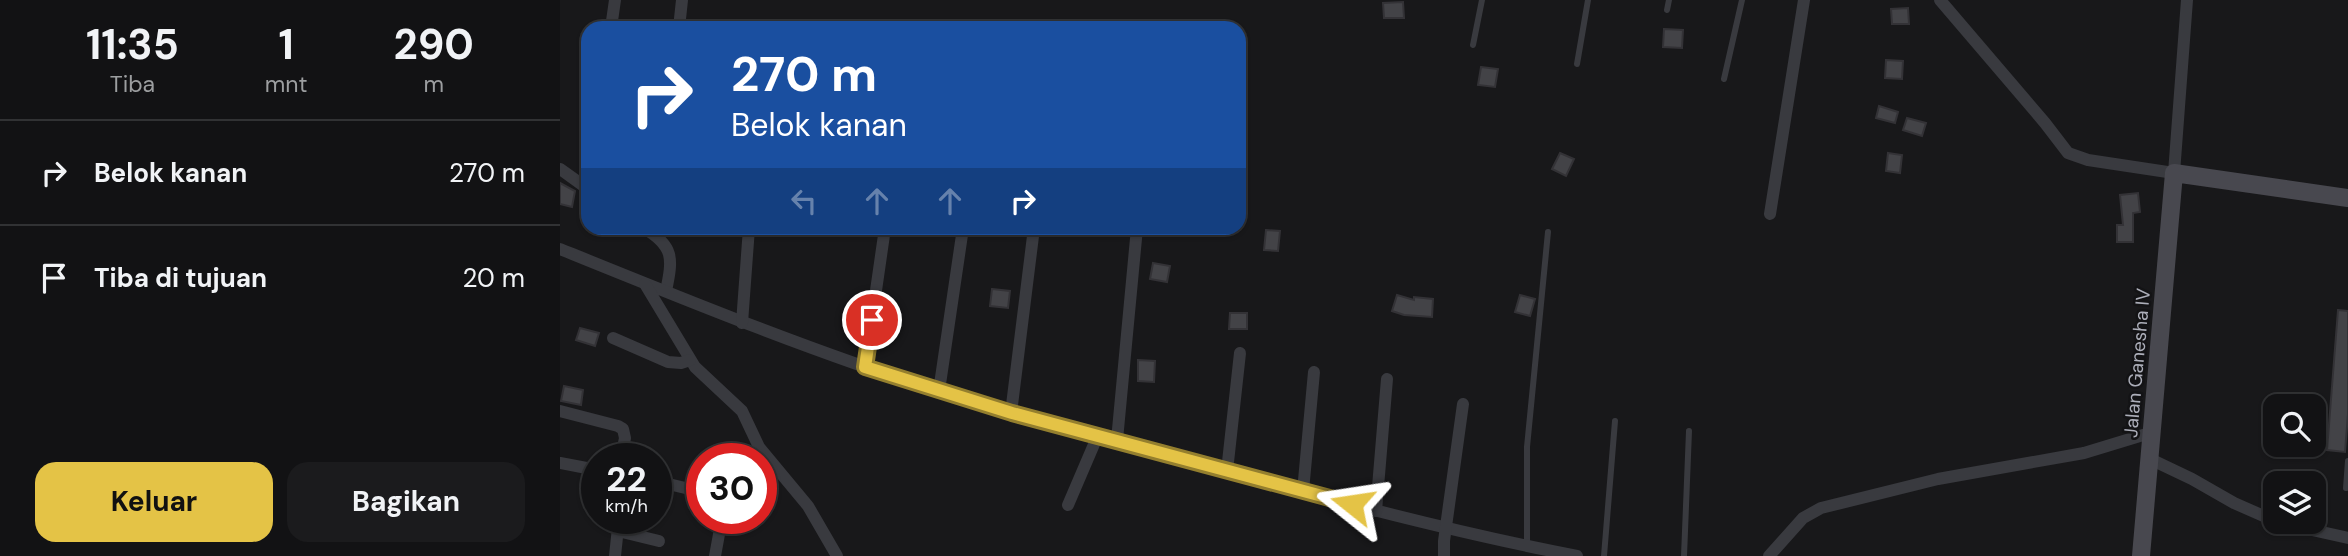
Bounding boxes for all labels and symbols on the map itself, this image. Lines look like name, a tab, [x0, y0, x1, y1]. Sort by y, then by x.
street label: Jalan Ganesha IV	[2118, 287, 2156, 439]
pin	[842, 290, 902, 350]
speed limit sign: 30	[686, 443, 777, 534]
position arrow	[1315, 467, 1389, 541]

